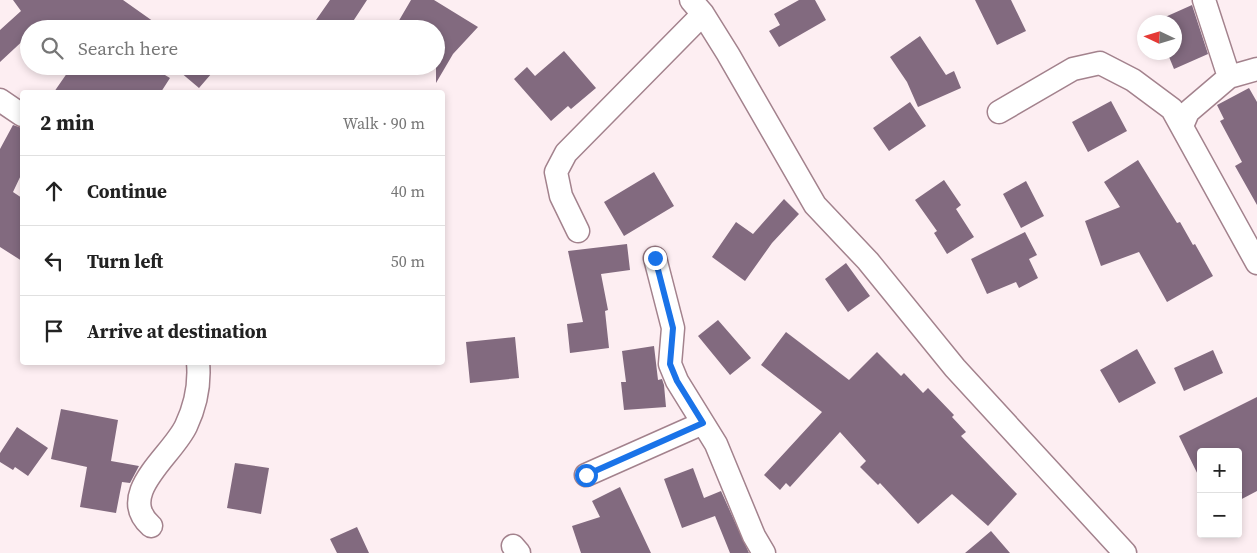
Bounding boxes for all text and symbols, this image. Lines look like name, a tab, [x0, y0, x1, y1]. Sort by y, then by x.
north arrow	[1137, 15, 1182, 60]
search box	[20, 20, 445, 75]
icon: search	[38, 34, 66, 62]
text: Search here	[78, 35, 178, 61]
text: 2 min	[40, 108, 95, 137]
text: Walk · 90 m	[343, 112, 425, 134]
icon: ahead	[40, 177, 68, 205]
text: Continue	[87, 178, 167, 204]
text: 40 m	[391, 180, 425, 202]
icon: left	[40, 247, 68, 275]
route end	[644, 247, 667, 270]
text: Turn left	[87, 248, 163, 274]
text: 50 m	[391, 250, 425, 272]
icon: arrive	[40, 317, 68, 345]
text: Arrive at destination	[87, 318, 267, 344]
map controls	[1197, 448, 1242, 538]
button: +	[1197, 448, 1242, 493]
route start	[575, 464, 598, 487]
button: −	[1197, 493, 1242, 538]

